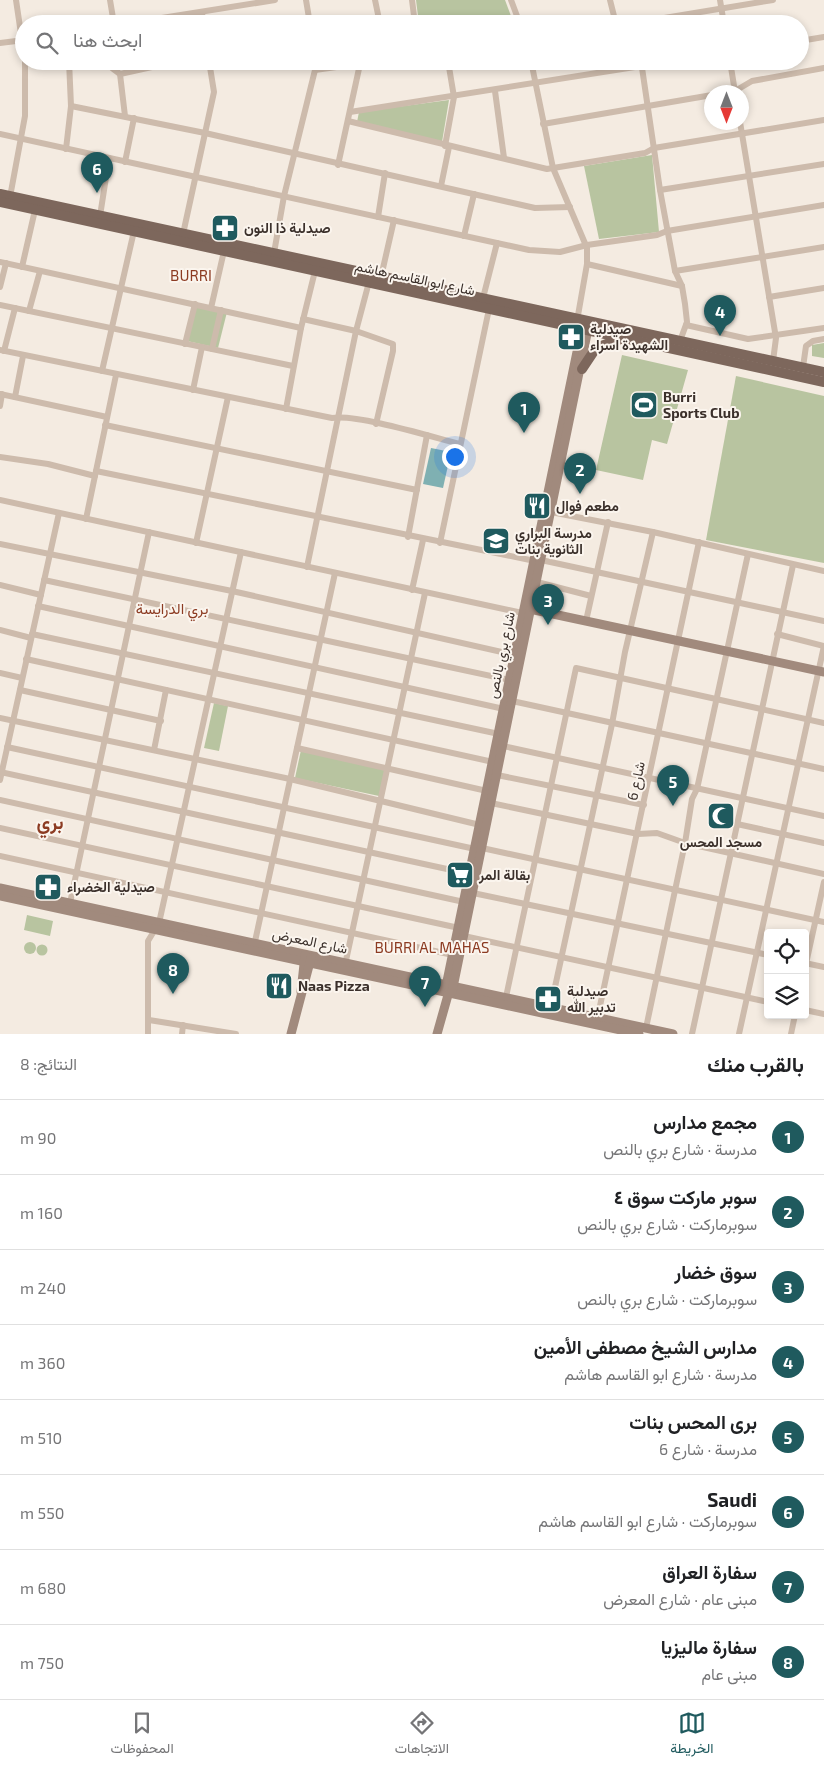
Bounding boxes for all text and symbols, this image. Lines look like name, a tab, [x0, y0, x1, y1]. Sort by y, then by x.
search box	[15, 15, 809, 70]
text: ابحث هنا	[73, 28, 142, 51]
icon: search	[33, 29, 61, 57]
north arrow	[704, 85, 749, 130]
pin: 6	[81, 152, 113, 193]
pharmacy icon: صيدلية ذا النون	[210, 213, 240, 243]
place label: صيدلية ذا النون	[244, 219, 331, 237]
street label: شارع ابو القاسم هاشم	[353, 256, 477, 301]
district label: BURRI	[170, 266, 212, 284]
pin: 4	[704, 295, 736, 336]
place label: صيدلية الشهيدة اسراء	[590, 320, 668, 354]
pharmacy icon: صيدلية الشهيدة اسراء	[556, 322, 586, 352]
place label: Burri Sports Club	[663, 388, 739, 421]
sports icon: Burri Sports Club	[629, 390, 659, 420]
pin: 1	[508, 392, 540, 433]
your location	[442, 444, 468, 470]
pin: 2	[564, 453, 596, 494]
restaurant icon: مطعم فوال	[522, 491, 552, 521]
place label: مطعم فوال	[556, 497, 619, 515]
place label: مدرسة البراري الثانوية بنات	[515, 524, 592, 558]
school or university icon: مدرسة البراري الثانوية بنات	[481, 526, 511, 556]
pin: 3	[532, 584, 564, 625]
district label: بري الدرايسة	[136, 599, 208, 622]
street label: شارع بري بالنص	[483, 610, 522, 701]
street label: شارع 6	[623, 760, 651, 803]
pin: 5	[657, 765, 689, 806]
mosque icon: مسجد المحس	[706, 801, 736, 831]
district label: بري	[36, 810, 64, 839]
place label: مسجد المحس	[680, 833, 763, 851]
supermarket icon: بقالة المر	[445, 860, 475, 890]
place label: بقالة المر	[478, 866, 530, 884]
pharmacy icon: صيدلية الخضراء	[33, 872, 63, 902]
place label: صيدلية الخضراء	[67, 878, 155, 896]
street label: شارع المعرض	[270, 924, 349, 960]
map controls	[764, 929, 809, 1019]
button: locate	[764, 929, 809, 974]
district label: BURRI AL MAHAS	[374, 938, 490, 956]
pin: 8	[157, 953, 189, 994]
pin: 7	[409, 966, 441, 1007]
restaurant icon: Naas Pizza	[264, 971, 294, 1001]
button: layers	[764, 974, 809, 1019]
place label: Naas Pizza	[298, 977, 370, 994]
place label: صيدلية تدبير الله	[567, 982, 616, 1016]
pharmacy icon: صيدلية تدبير الله	[533, 984, 563, 1014]
text: بالقرب منك	[707, 1051, 804, 1076]
text: النتائج: 8	[20, 1054, 77, 1073]
text: مجمع مدارس	[653, 1110, 757, 1133]
text: 90 m	[20, 1128, 56, 1147]
text: 1	[785, 1128, 791, 1147]
text: مدرسة · شارع بري بالنص	[603, 1139, 757, 1158]
text: سوبر ماركت سوق ٤	[614, 1185, 757, 1208]
text: 160 m	[20, 1203, 63, 1222]
text: 2	[783, 1203, 793, 1222]
text: سوبرماركت · شارع بري بالنص	[577, 1214, 757, 1233]
text: سوق خضار	[674, 1260, 757, 1283]
text: 240 m	[20, 1278, 66, 1297]
text: 3	[783, 1278, 793, 1297]
text: سوبرماركت · شارع بري بالنص	[577, 1289, 757, 1308]
text: مدارس الشيخ مصطفى الأمين	[534, 1335, 757, 1358]
text: 360 m	[20, 1353, 65, 1372]
text: 4	[783, 1353, 793, 1372]
text: مدرسة · شارع ابو القاسم هاشم	[564, 1364, 757, 1383]
text: برى المحس بنات	[629, 1410, 757, 1433]
text: 510 m	[20, 1428, 62, 1447]
text: 5	[784, 1428, 792, 1447]
text: مدرسة · شارع 6	[659, 1439, 757, 1458]
text: Saudi	[707, 1488, 757, 1511]
text: 550 m	[20, 1503, 64, 1522]
text: 6	[783, 1503, 793, 1522]
text: سوبرماركت · شارع ابو القاسم هاشم	[538, 1511, 757, 1530]
text: سفارة العراق	[662, 1560, 757, 1583]
text: 680 m	[20, 1578, 66, 1597]
text: 7	[784, 1578, 792, 1597]
text: مبنى عام · شارع المعرض	[603, 1589, 757, 1608]
text: سفارة ماليزيا	[661, 1635, 757, 1658]
text: 750 m	[20, 1653, 64, 1672]
text: 8	[783, 1653, 793, 1672]
text: مبنى عام	[702, 1664, 757, 1683]
tab: المحفوظات	[111, 1709, 174, 1761]
tab: الاتجاهات	[395, 1709, 449, 1761]
tab: الخريطة	[670, 1709, 713, 1761]

